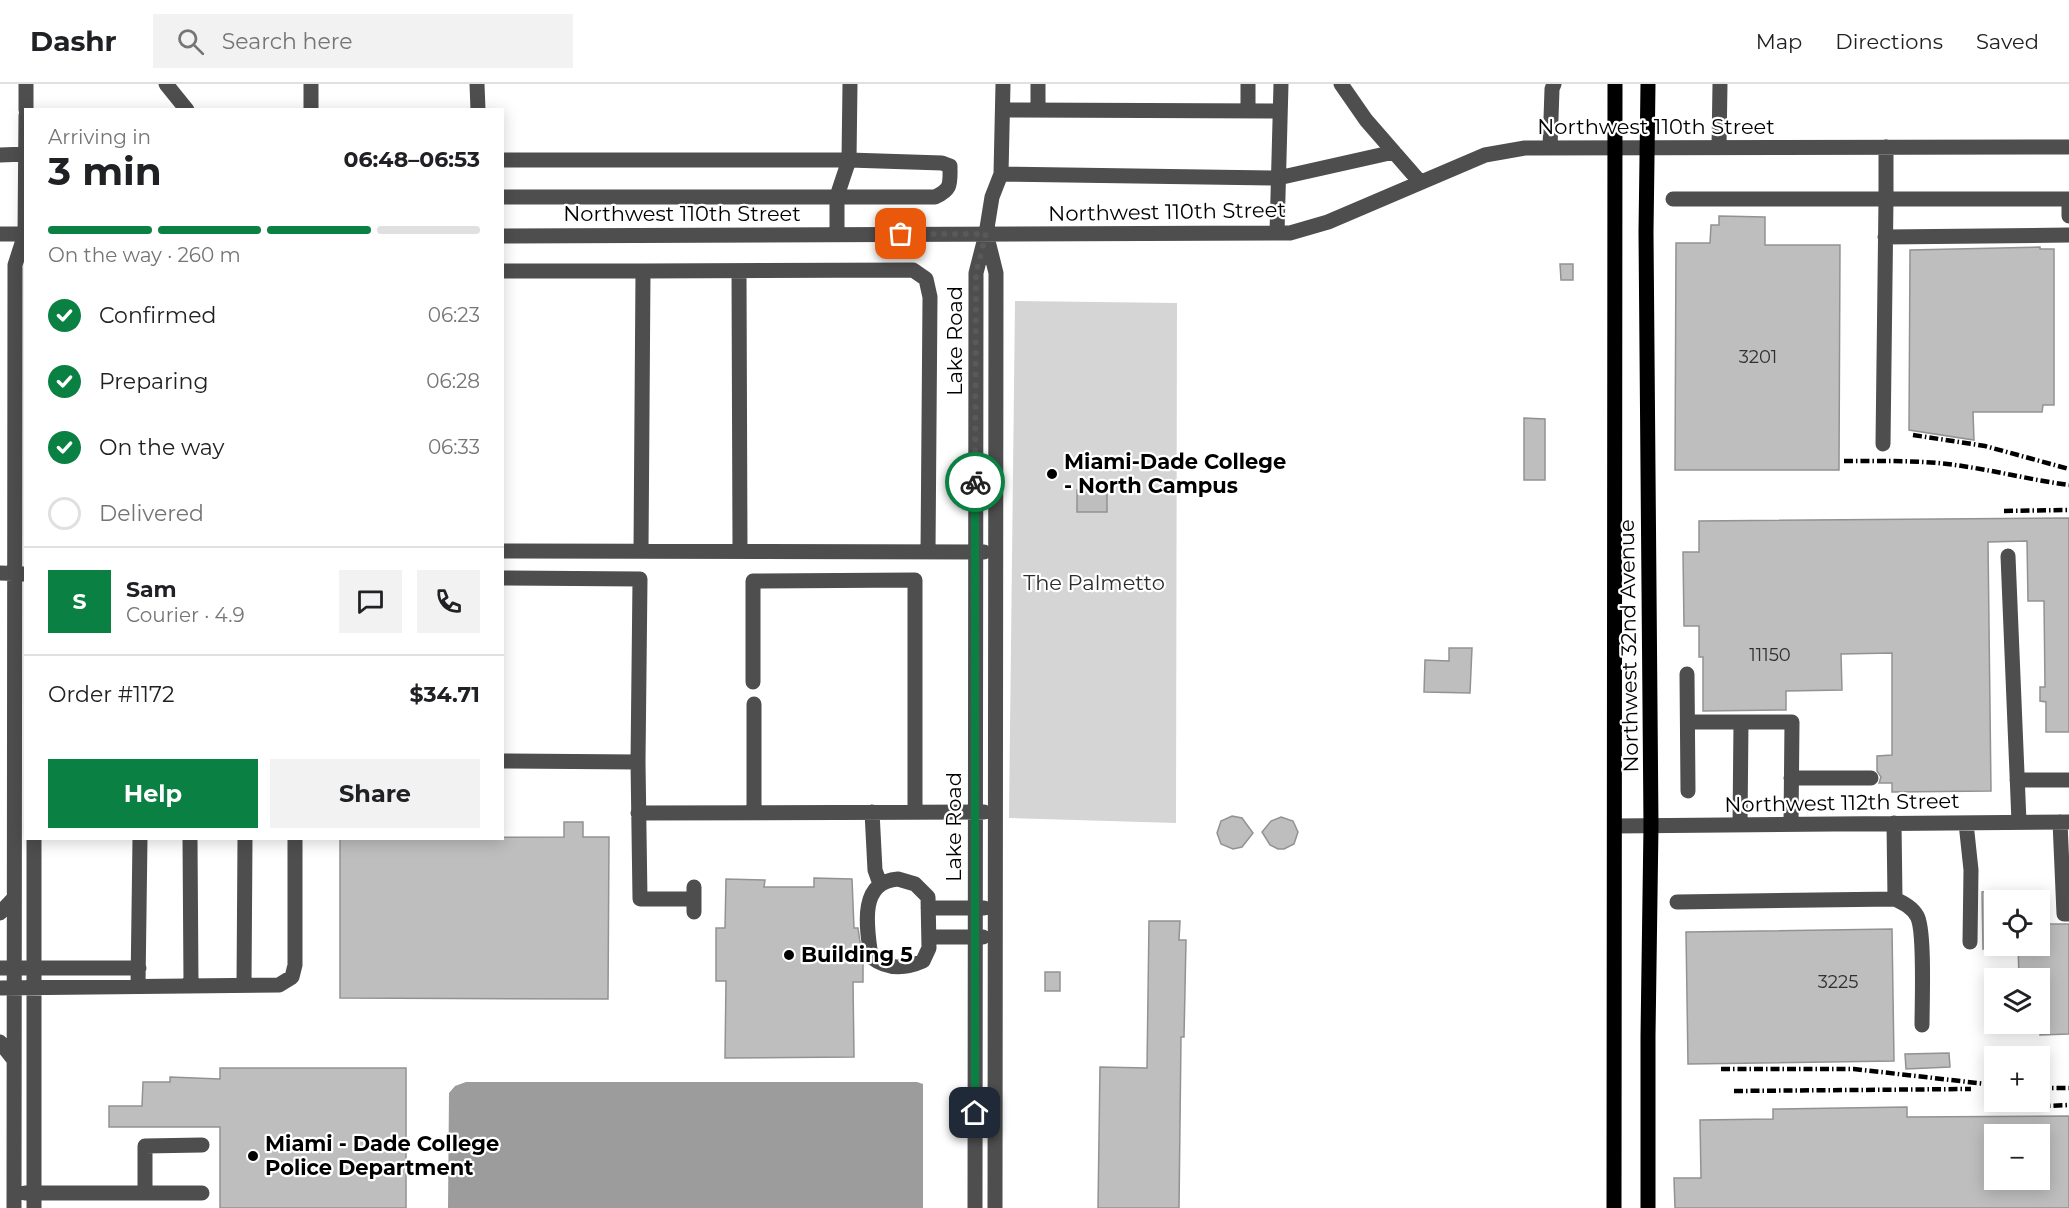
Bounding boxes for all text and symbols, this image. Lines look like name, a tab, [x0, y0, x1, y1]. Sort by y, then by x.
search box	[153, 14, 573, 68]
text: Dashr	[30, 24, 117, 58]
icon: search	[174, 25, 207, 58]
text: Search here	[222, 28, 353, 55]
text: Map	[1756, 29, 1802, 54]
text: Directions	[1835, 29, 1943, 54]
text: Saved	[1976, 29, 2039, 54]
street label: Northwest 110th Street	[1537, 114, 1775, 139]
text: Arriving in	[48, 125, 151, 149]
text: 06:48–06:53	[344, 146, 480, 173]
text: 3 min	[48, 147, 162, 195]
street label: Northwest 110th Street	[1048, 197, 1286, 226]
street label: Northwest 110th Street	[563, 201, 801, 226]
pin	[875, 208, 926, 259]
icon: bag	[884, 217, 917, 250]
text: On the way · 260 m	[48, 243, 241, 267]
street label: Lake Road	[942, 286, 967, 396]
icon: check	[48, 299, 81, 332]
text: Confirmed	[99, 302, 216, 329]
text: 06:23	[428, 303, 480, 327]
house number: 3201	[1739, 346, 1777, 368]
icon: check	[48, 365, 81, 398]
text: Preparing	[99, 368, 208, 395]
text: 06:28	[426, 369, 480, 393]
icon: check	[48, 431, 81, 464]
text: On the way	[99, 434, 224, 461]
text: 06:33	[428, 435, 480, 459]
place label: Miami-Dade College - North Campus	[1064, 449, 1286, 498]
courier	[945, 452, 1005, 512]
icon: bike	[959, 466, 992, 499]
marker: Miami-Dade College - North Campus	[1045, 467, 1059, 481]
text: Delivered	[99, 500, 204, 527]
street label: Northwest 32nd Avenue	[1614, 519, 1643, 773]
button: chat	[339, 570, 402, 633]
button: phone	[417, 570, 480, 633]
park label: The Palmetto	[1023, 570, 1165, 595]
text: Sam	[126, 576, 177, 603]
text: S	[72, 588, 87, 615]
text: Courier · 4.9	[126, 603, 245, 627]
house number: 11150	[1749, 644, 1791, 666]
text: Order #1172	[48, 681, 174, 708]
text: $34.71	[410, 681, 480, 708]
button: Help	[48, 759, 258, 828]
button: Share	[270, 759, 480, 828]
street label: Lake Road	[941, 772, 966, 882]
street label: Northwest 112th Street	[1724, 788, 1960, 817]
map controls	[1984, 890, 2050, 1190]
button: locate	[1984, 890, 2050, 956]
place label: Building 5	[801, 942, 913, 967]
marker: Building 5	[782, 948, 796, 962]
button: layers	[1984, 968, 2050, 1034]
house number: 3225	[1818, 971, 1858, 993]
button: +	[1984, 1046, 2050, 1112]
pin	[949, 1087, 1000, 1138]
icon: home	[958, 1096, 991, 1129]
button: −	[1984, 1124, 2050, 1190]
place label: Miami - Dade College Police Department	[265, 1131, 499, 1180]
marker: Miami - Dade College Police Department	[246, 1149, 260, 1163]

